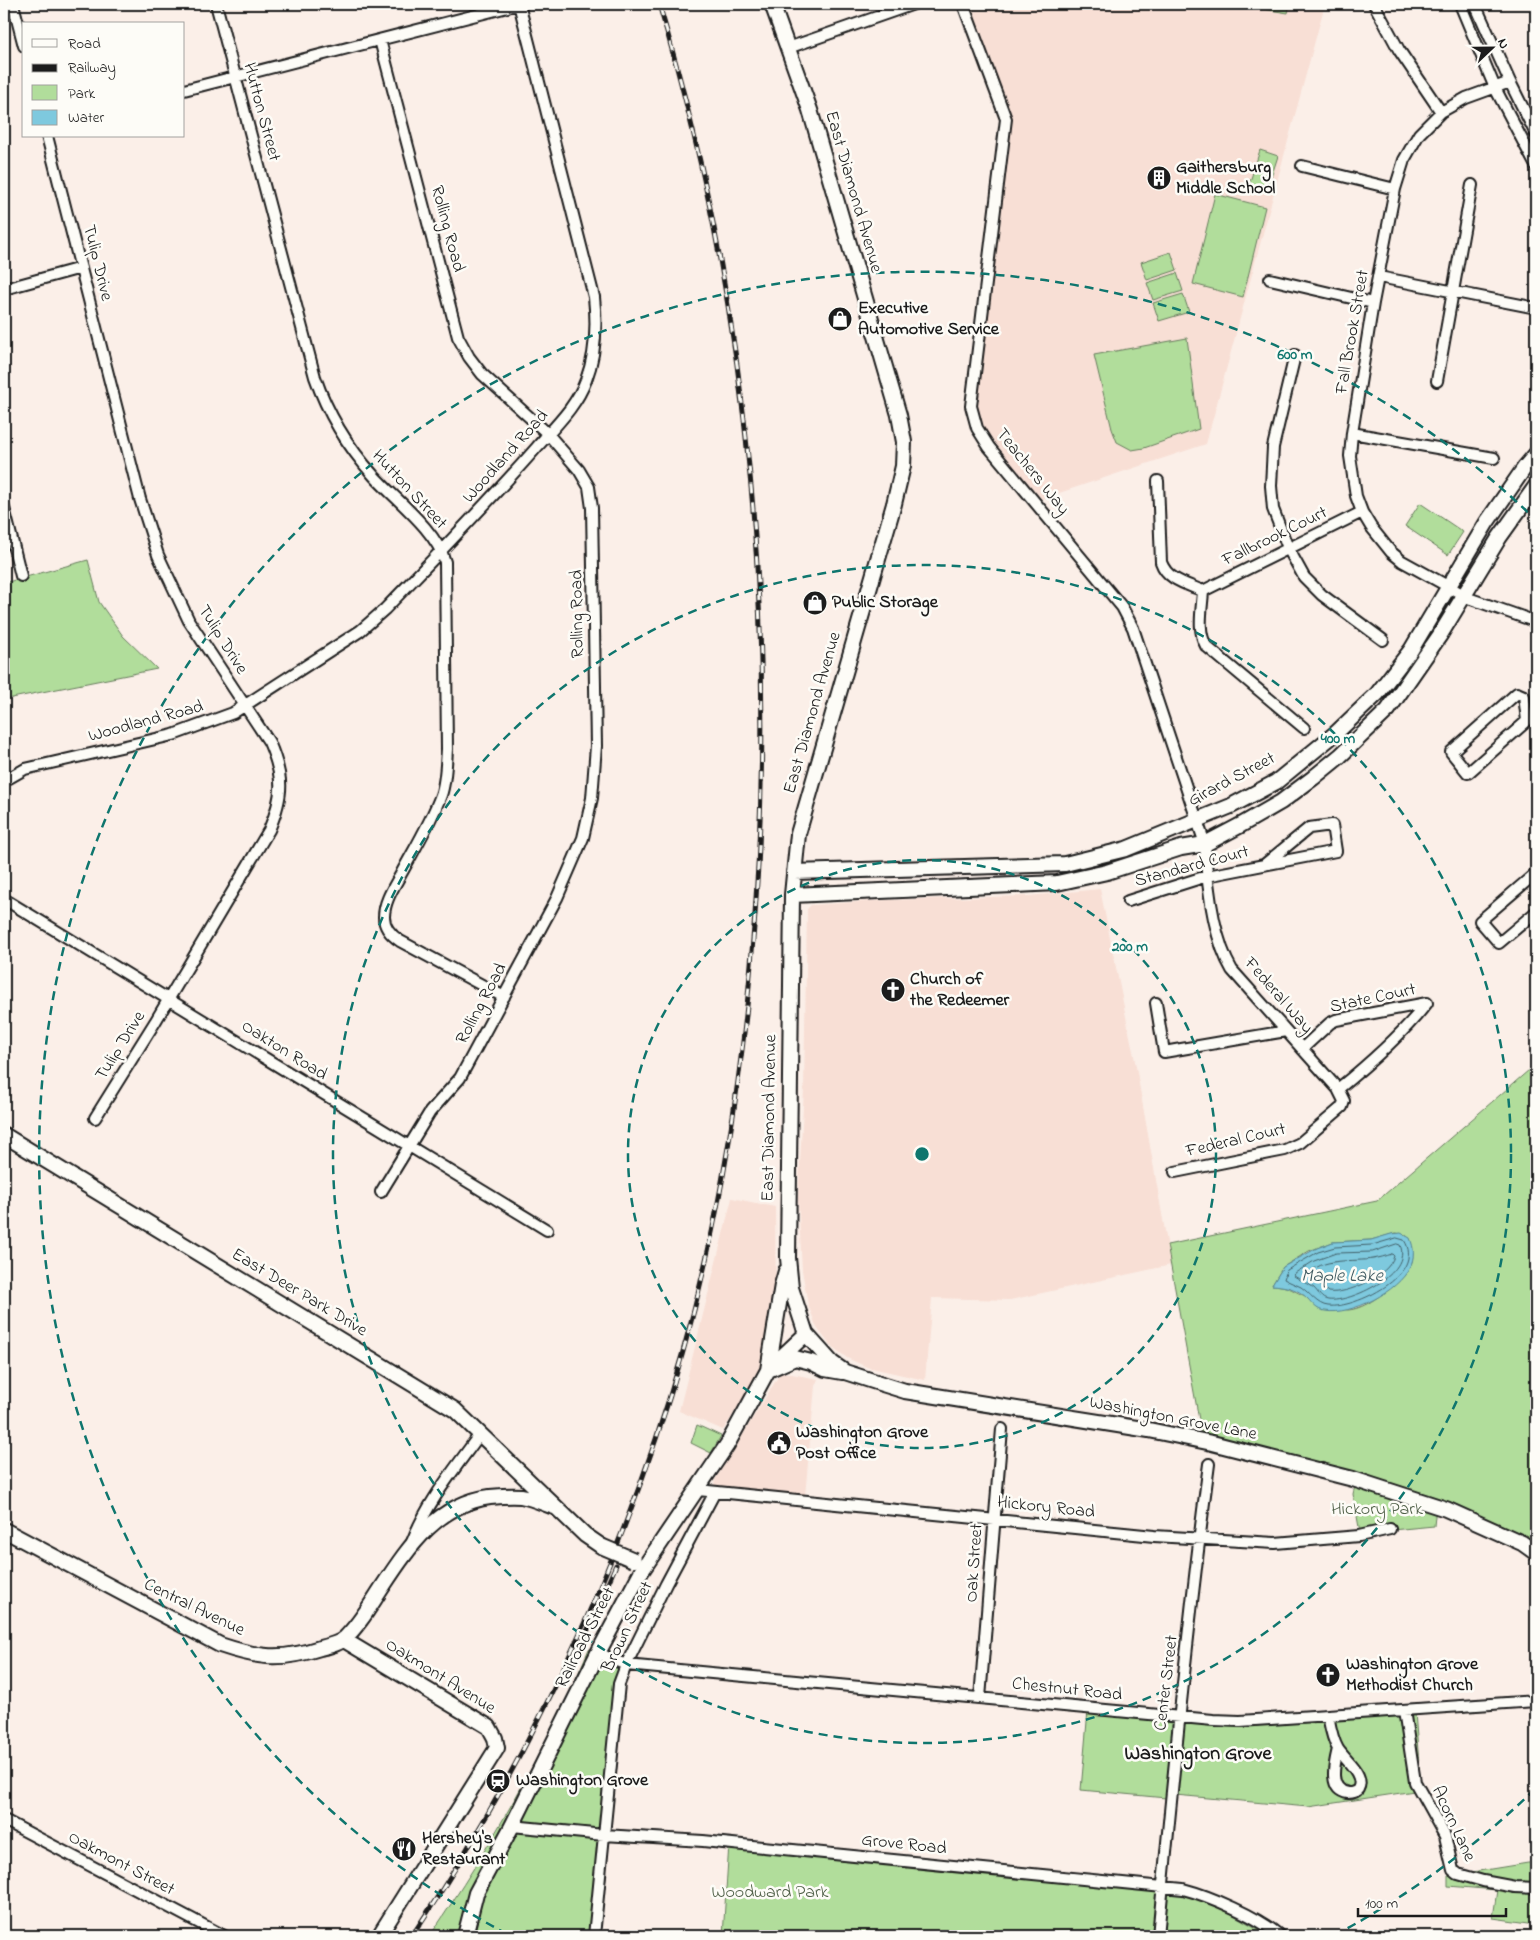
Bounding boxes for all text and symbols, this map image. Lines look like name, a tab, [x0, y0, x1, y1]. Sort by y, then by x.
legend	[22, 22, 185, 138]
north arrow	[1468, 22, 1518, 72]
text: Road	[68, 33, 101, 55]
text: N	[1491, 35, 1514, 52]
text: Railway	[68, 57, 116, 80]
street label: Hutton Street	[235, 60, 287, 164]
text: Park	[68, 83, 96, 105]
text: Water	[68, 107, 104, 129]
street label: East Diamond Avenue	[817, 108, 889, 277]
place label: Gaithersburg Middle School	[1176, 155, 1275, 202]
building icon: Gaithersburg Middle School	[1146, 165, 1172, 191]
street label: Rolling Road	[422, 183, 471, 275]
street label: Tulip Drive	[75, 222, 119, 305]
street label: Fall Brook Street	[1329, 268, 1377, 397]
place label: Executive Automotive Service	[858, 296, 1000, 343]
shop icon: Executive Automotive Service	[827, 306, 853, 332]
text: 600 m	[1277, 344, 1313, 366]
street label: Woodland Road	[457, 404, 555, 510]
street label: Teachers Way	[989, 423, 1075, 521]
street label: Hutton Street	[365, 444, 453, 536]
street label: Fallbrook Court	[1217, 500, 1332, 574]
street label: Rolling Road	[564, 569, 593, 659]
shop icon: Public Storage	[802, 590, 828, 616]
place label: Public Storage	[832, 590, 939, 617]
street label: Tulip Drive	[190, 600, 254, 681]
street label: East Diamond Avenue	[777, 628, 849, 797]
street label: Woodland Road	[86, 694, 206, 750]
text: 400 m	[1320, 728, 1356, 750]
street label: Girard Street	[1184, 746, 1280, 814]
street label: Standard Court	[1132, 839, 1252, 895]
text: 200 m	[1111, 936, 1148, 958]
street label: Federal Way	[1237, 951, 1319, 1040]
street label: Rolling Road	[450, 959, 515, 1050]
place label: Church of the Redeemer	[909, 967, 1009, 1014]
church icon: Church of the Redeemer	[880, 977, 906, 1003]
street label: State Court	[1328, 977, 1418, 1021]
street label: Tulip Drive	[89, 1005, 153, 1086]
street label: Oakton Road	[236, 1014, 332, 1088]
street label: East Diamond Avenue	[756, 1033, 784, 1202]
street label: Federal Court	[1182, 1117, 1289, 1165]
centre of rings	[913, 1145, 931, 1163]
street label: East Deer Park Drive	[226, 1242, 373, 1344]
water label: Maple Lake	[1301, 1263, 1385, 1290]
street label: Washington Grove Lane	[1087, 1390, 1260, 1449]
place label: Washington Grove Post Office	[796, 1420, 929, 1467]
public building icon: Washington Grove Post Office	[766, 1430, 792, 1456]
street label: Hickory Road	[996, 1490, 1096, 1526]
park label: Hickory Park	[1331, 1497, 1423, 1523]
street label: Oak Street	[959, 1523, 991, 1603]
street label: Central Avenue	[139, 1572, 250, 1644]
street label: Brown Street	[595, 1577, 660, 1678]
street label: Railroad Street	[549, 1583, 623, 1693]
street label: Oakmont Avenue	[380, 1633, 501, 1722]
street label: Center Street	[1148, 1634, 1186, 1732]
place label: Washington Grove Methodist Church	[1346, 1652, 1479, 1699]
church icon: Washington Grove Methodist Church	[1315, 1662, 1341, 1688]
street label: Chestnut Road	[1011, 1671, 1123, 1709]
district label: Washington Grove	[1125, 1740, 1272, 1770]
station icon: Washington Grove	[485, 1768, 511, 1794]
place label: Washington Grove	[516, 1768, 649, 1795]
street label: Acorn Lane	[1424, 1782, 1482, 1867]
street label: Oakmont Street	[63, 1825, 179, 1903]
place label: Hershey's Restaurant	[422, 1826, 506, 1873]
street label: Grove Road	[860, 1828, 948, 1862]
restaurant icon: Hershey's Restaurant	[391, 1836, 417, 1862]
park label: Woodward Park	[711, 1880, 829, 1906]
scale bar	[1358, 1885, 1505, 1917]
text: 100 m	[1365, 1893, 1398, 1915]

